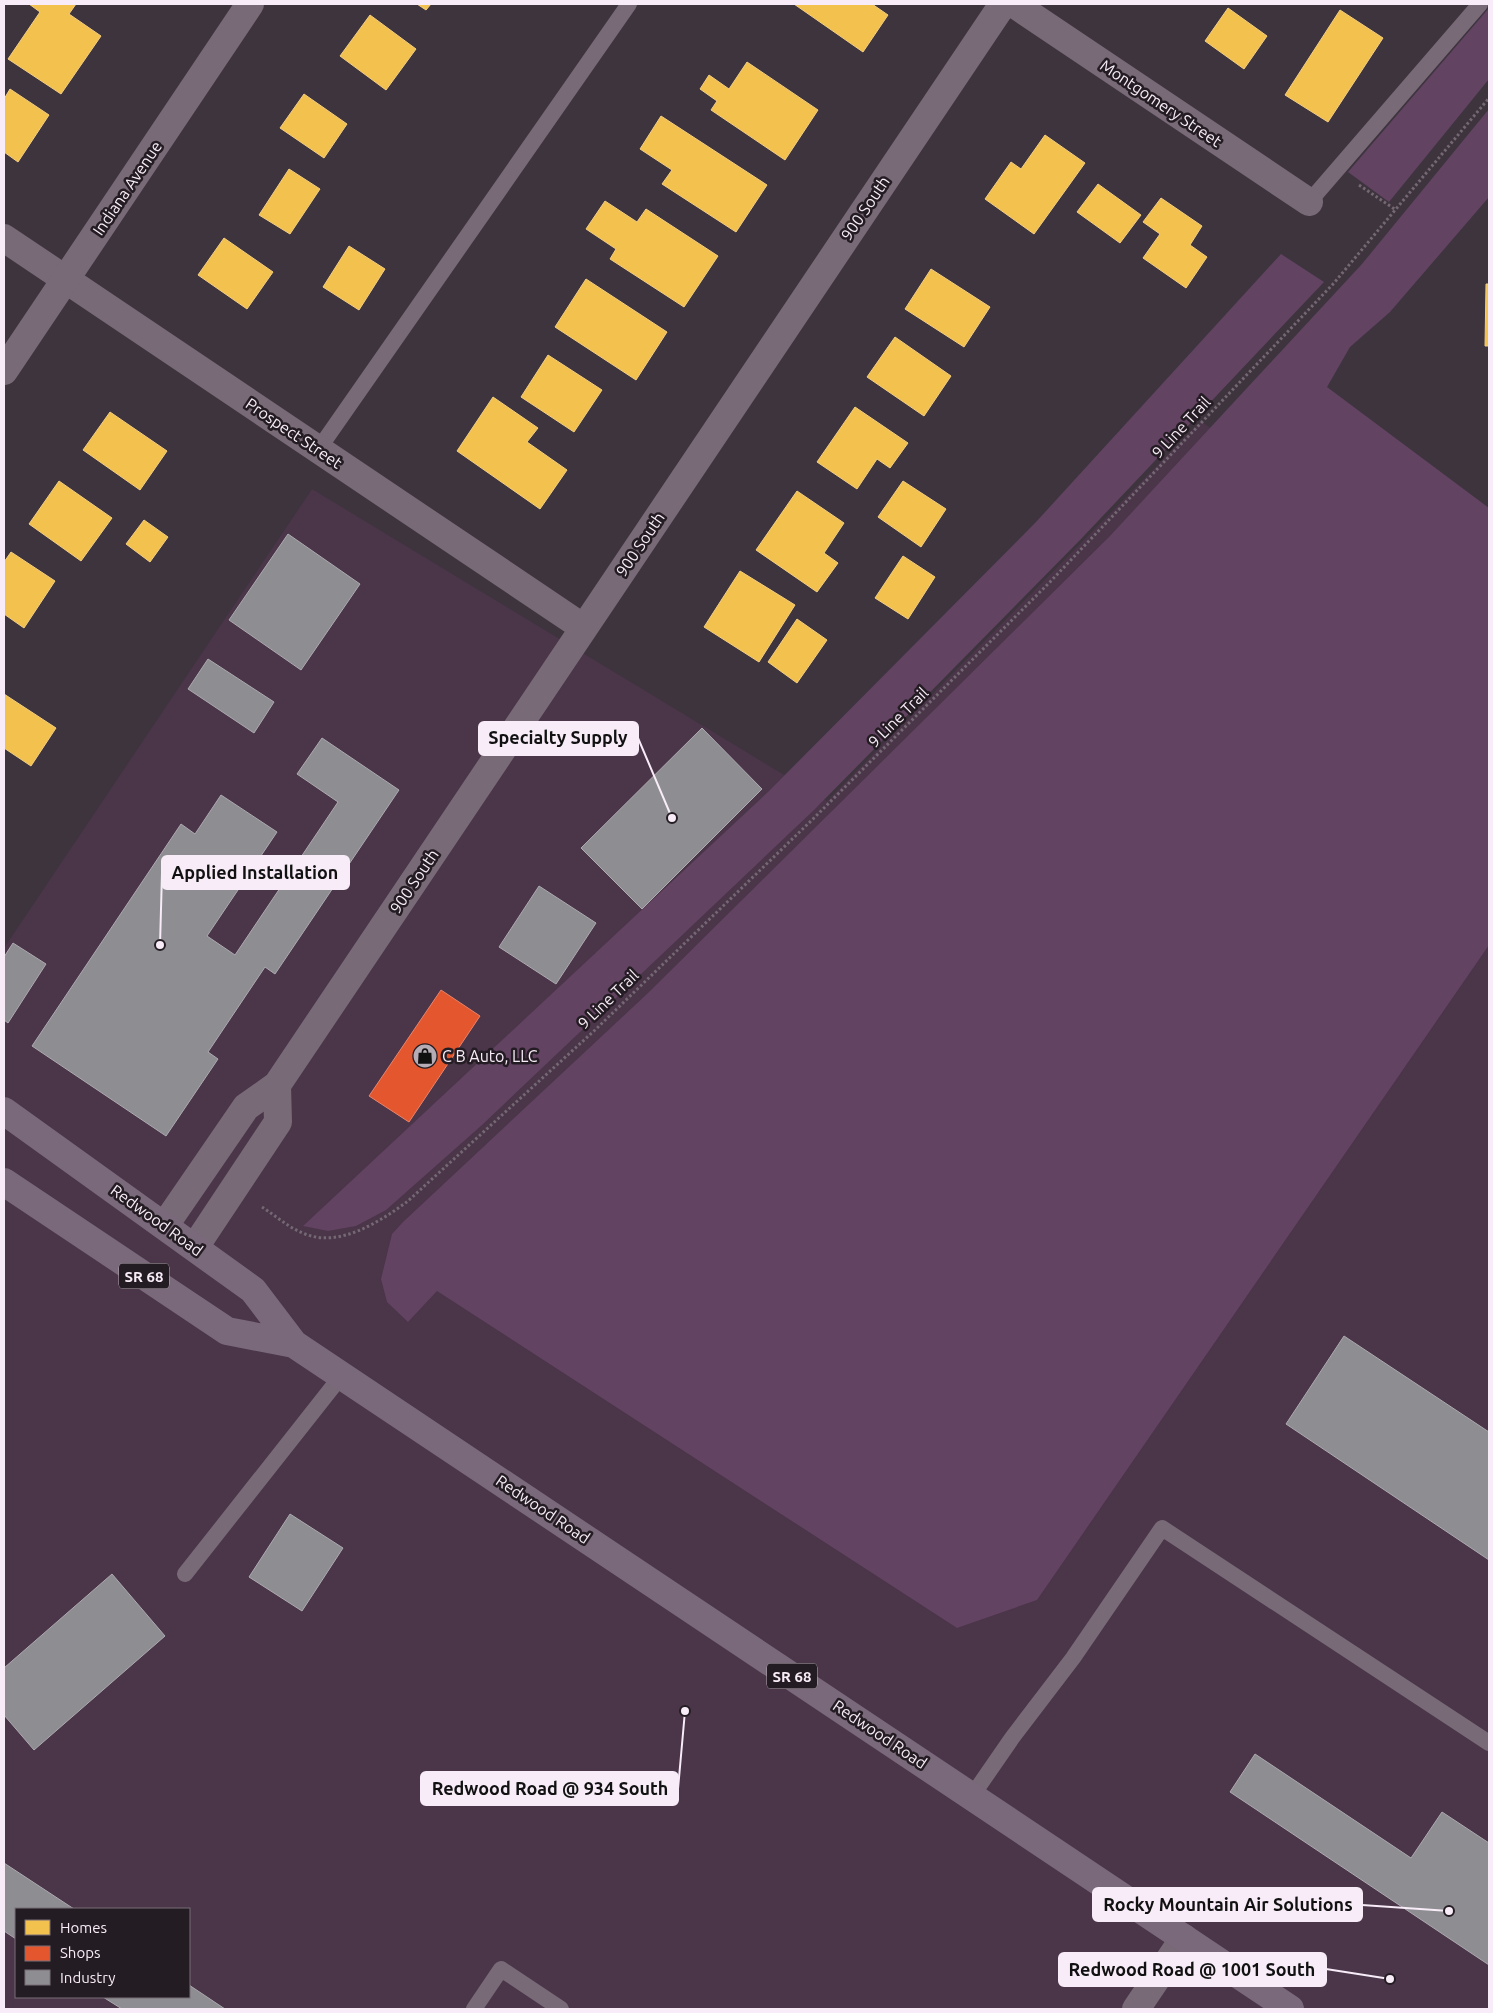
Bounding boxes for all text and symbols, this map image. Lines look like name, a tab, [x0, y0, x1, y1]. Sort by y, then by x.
street label: Montgomery Street	[1097, 56, 1226, 151]
street label: Indiana Avenue	[89, 138, 165, 238]
street label: 900 South	[837, 173, 893, 243]
street label: 9 Line Trail	[1148, 393, 1214, 461]
street label: Prospect Street	[242, 394, 346, 472]
street label: 900 South	[612, 509, 668, 579]
street label: 9 Line Trail	[864, 683, 932, 751]
callout: Specialty Supply	[479, 722, 638, 755]
text: Specialty Supply	[488, 727, 628, 747]
street label: 900 South	[386, 846, 442, 916]
callout: Applied Installation	[162, 856, 349, 889]
text: Applied Installation	[172, 862, 338, 882]
street label: 9 Line Trail	[574, 966, 642, 1032]
shop icon: C B Auto, LLC	[412, 1043, 438, 1069]
place label: C B Auto, LLC	[442, 1047, 538, 1065]
street label: Redwood Road	[108, 1181, 206, 1259]
road number: SR 68	[119, 1264, 169, 1288]
street label: Redwood Road	[493, 1471, 593, 1547]
road number: SR 68	[767, 1664, 817, 1688]
street label: Redwood Road	[830, 1696, 930, 1772]
callout: Redwood Road @ 934 South	[421, 1772, 678, 1805]
text: Redwood Road @ 934 South	[432, 1778, 668, 1798]
callout: Rocky Mountain Air Solutions	[1093, 1888, 1362, 1921]
text: Rocky Mountain Air Solutions	[1103, 1894, 1353, 1914]
legend	[15, 1908, 190, 1998]
text: Homes	[60, 1919, 107, 1936]
text: Shops	[60, 1944, 101, 1961]
callout: Redwood Road @ 1001 South	[1059, 1953, 1326, 1986]
text: Redwood Road @ 1001 South	[1069, 1959, 1315, 1979]
text: Industry	[60, 1969, 115, 1986]

